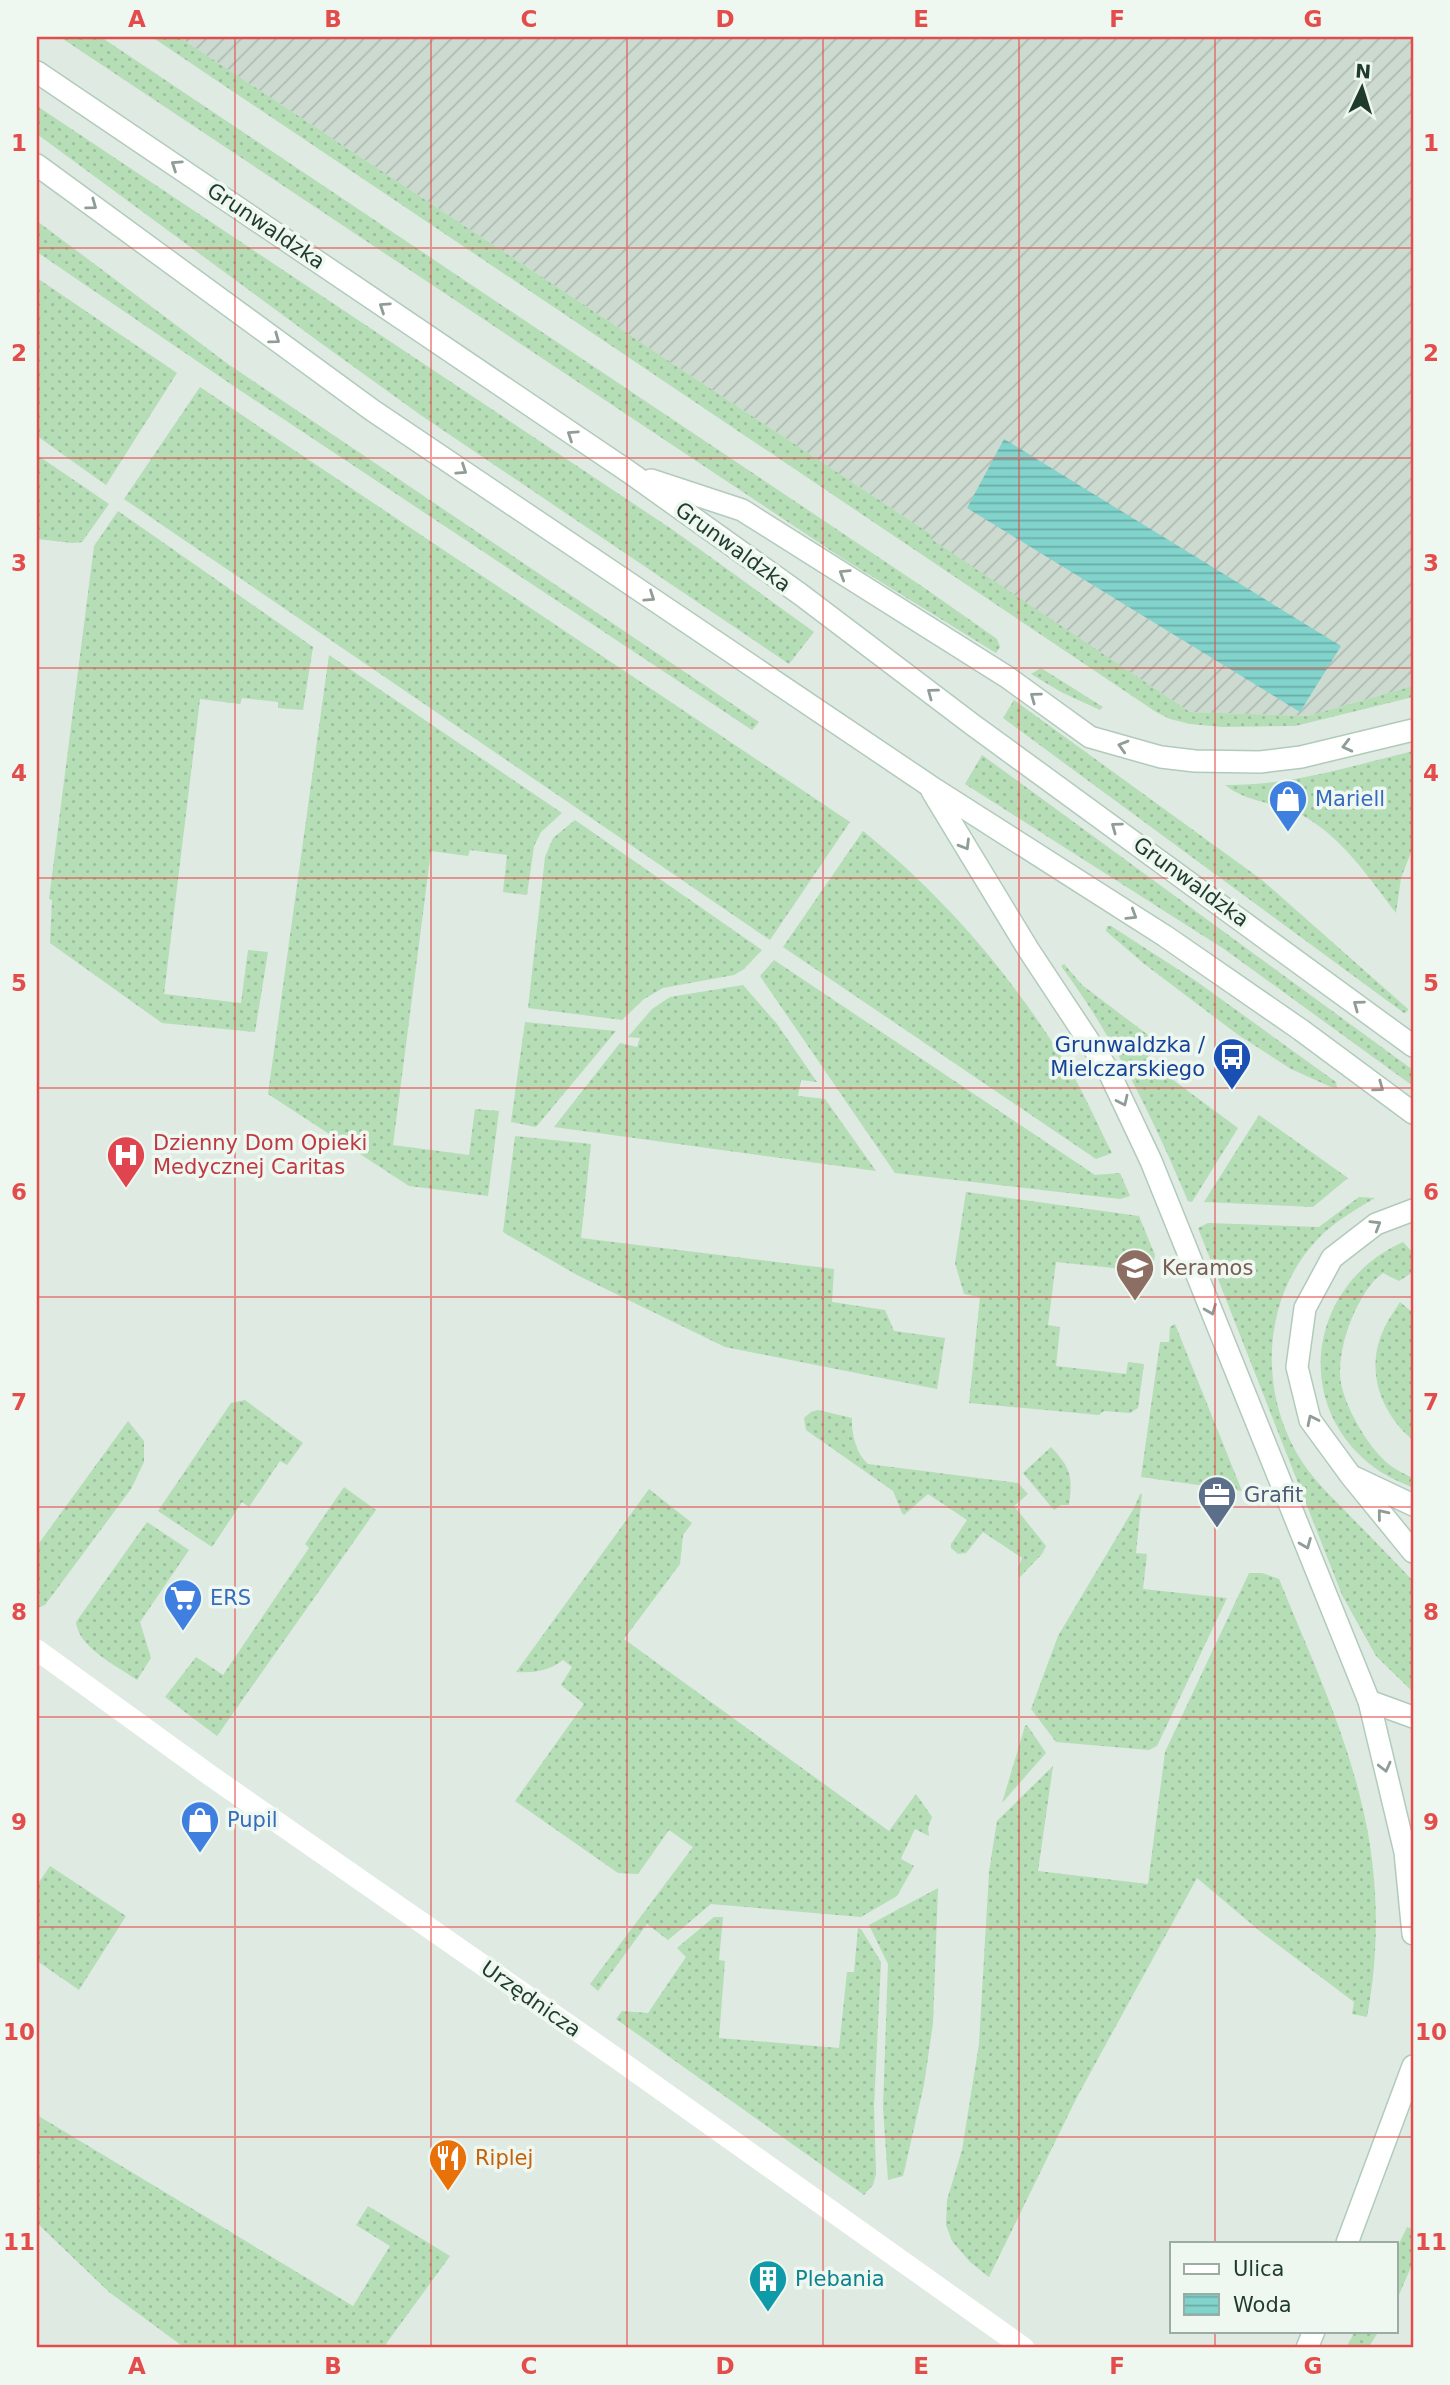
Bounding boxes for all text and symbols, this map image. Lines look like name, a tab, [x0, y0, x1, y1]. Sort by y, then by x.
text: A	[128, 6, 146, 32]
text: B	[324, 6, 342, 32]
text: C	[521, 6, 537, 32]
text: D	[715, 6, 735, 32]
text: E	[913, 6, 929, 32]
text: F	[1109, 6, 1125, 32]
text: G	[1304, 6, 1322, 32]
north arrow	[1328, 52, 1398, 122]
text: N	[1354, 60, 1372, 83]
text: 1	[11, 130, 27, 156]
text: 1	[1423, 130, 1439, 156]
one-way arrow	[171, 161, 184, 173]
street label: Grunwaldzka	[203, 178, 329, 274]
one-way arrow	[84, 197, 97, 209]
one-way arrow	[379, 303, 392, 315]
one-way arrow	[268, 331, 280, 344]
text: 2	[11, 340, 27, 366]
text: 2	[1423, 340, 1439, 366]
one-way arrow	[567, 430, 580, 443]
one-way arrow	[454, 462, 467, 475]
street label: Grunwaldzka	[671, 497, 795, 597]
text: 3	[11, 550, 27, 576]
text: 3	[1423, 550, 1439, 576]
one-way arrow	[838, 569, 851, 582]
one-way arrow	[643, 589, 656, 602]
one-way arrow	[927, 689, 939, 702]
one-way arrow	[1030, 693, 1043, 705]
one-way arrow	[1341, 738, 1353, 752]
one-way arrow	[1117, 739, 1129, 754]
text: 4	[11, 760, 27, 786]
text: 4	[1423, 760, 1439, 786]
shop icon: Mariell	[1267, 778, 1309, 833]
place label: Mariell	[1315, 787, 1385, 811]
one-way arrow	[1111, 823, 1123, 835]
street label: Grunwaldzka	[1129, 832, 1253, 932]
one-way arrow	[957, 837, 970, 850]
one-way arrow	[1125, 906, 1138, 919]
text: 5	[11, 970, 27, 996]
text: 5	[1423, 970, 1439, 996]
one-way arrow	[1353, 1001, 1366, 1013]
place label: Grunwaldzka / Mielczarskiego	[1050, 1033, 1206, 1081]
bus stop icon: Grunwaldzka / Mielczarskiego	[1211, 1036, 1253, 1091]
one-way arrow	[1371, 1079, 1383, 1092]
one-way arrow	[1114, 1094, 1128, 1106]
place label: Dzienny Dom Opieki Medycznej Caritas	[153, 1131, 367, 1179]
hospital icon: Dzienny Dom Opieki Medycznej Caritas	[105, 1134, 147, 1189]
text: 6	[11, 1179, 27, 1205]
text: 6	[1423, 1179, 1439, 1205]
one-way arrow	[1369, 1221, 1382, 1234]
school or university icon: Keramos	[1114, 1247, 1156, 1302]
place label: Keramos	[1162, 1256, 1253, 1280]
one-way arrow	[1203, 1304, 1217, 1316]
text: 7	[11, 1389, 27, 1415]
text: 7	[1423, 1389, 1439, 1415]
one-way arrow	[1307, 1415, 1321, 1427]
office icon: Grafit	[1196, 1474, 1238, 1529]
place label: Grafit	[1244, 1483, 1303, 1507]
one-way arrow	[1378, 1509, 1390, 1522]
one-way arrow	[1297, 1537, 1311, 1549]
supermarket icon: ERS	[162, 1577, 204, 1632]
place label: ERS	[210, 1586, 251, 1610]
text: 8	[11, 1599, 27, 1625]
text: 8	[1423, 1599, 1439, 1625]
one-way arrow	[1377, 1761, 1391, 1773]
shop icon: Pupil	[179, 1799, 221, 1854]
place label: Pupil	[227, 1808, 278, 1832]
text: 9	[11, 1809, 27, 1835]
text: 9	[1423, 1809, 1439, 1835]
street label: Urzędnicza	[477, 1956, 585, 2042]
text: 10	[3, 2019, 35, 2045]
text: 10	[1415, 2019, 1447, 2045]
restaurant icon: Riplej	[427, 2137, 469, 2192]
place label: Riplej	[475, 2146, 533, 2170]
text: 11	[3, 2229, 35, 2255]
text: 11	[1415, 2229, 1447, 2255]
legend	[1170, 2242, 1398, 2332]
text: Ulica	[1233, 2257, 1284, 2281]
building icon: Plebania	[747, 2258, 789, 2313]
place label: Plebania	[795, 2267, 885, 2291]
text: Woda	[1233, 2293, 1292, 2317]
text: A	[128, 2353, 146, 2379]
text: B	[324, 2353, 342, 2379]
text: C	[521, 2353, 537, 2379]
text: D	[715, 2353, 735, 2379]
text: E	[913, 2353, 929, 2379]
text: F	[1109, 2353, 1125, 2379]
text: G	[1304, 2353, 1322, 2379]

